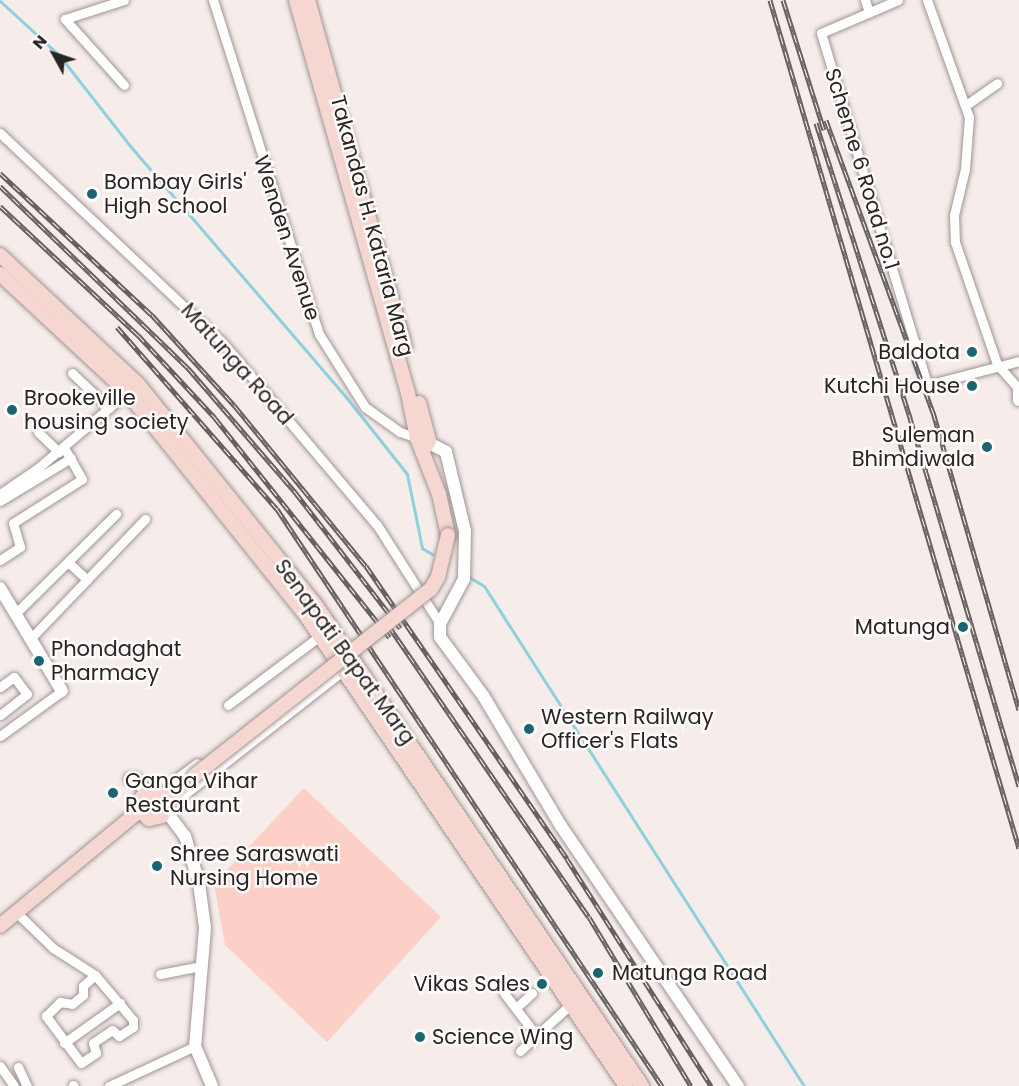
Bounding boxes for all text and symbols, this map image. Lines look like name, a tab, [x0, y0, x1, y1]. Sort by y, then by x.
north arrow	[24, 24, 84, 84]
text: N	[27, 30, 53, 54]
street label: Scheme 6 Road no.1	[819, 65, 905, 273]
street label: Takandas H. Kataria Marg	[325, 93, 419, 359]
street label: Wenden Avenue	[248, 152, 326, 324]
place label: Bombay Girls' High School	[104, 169, 247, 219]
marker: Bombay Girls' High School	[85, 187, 99, 201]
street label: Matunga Road	[176, 298, 298, 430]
place label: Baldota	[878, 339, 960, 365]
marker: Baldota	[965, 345, 979, 359]
place label: Kutchi House	[824, 373, 960, 399]
marker: Kutchi House	[965, 379, 979, 393]
place label: Brookeville housing society	[24, 385, 188, 435]
marker: Brookeville housing society	[5, 403, 19, 417]
place label: Suleman Bhimdiwala	[852, 422, 975, 472]
marker: Suleman Bhimdiwala	[980, 440, 994, 454]
street label: Senapati Bapat Marg	[269, 554, 421, 750]
place label: Matunga	[855, 614, 950, 640]
marker: Matunga	[954, 618, 972, 636]
place label: Phondaghat Pharmacy	[51, 636, 181, 686]
marker: Phondaghat Pharmacy	[32, 654, 46, 668]
place label: Western Railway Officer's Flats	[541, 704, 714, 754]
marker: Western Railway Officer's Flats	[522, 722, 536, 736]
place label: Ganga Vihar Restaurant	[125, 768, 258, 818]
marker: Ganga Vihar Restaurant	[106, 786, 120, 800]
place label: Shree Saraswati Nursing Home	[170, 841, 339, 891]
marker: Shree Saraswati Nursing Home	[148, 857, 166, 875]
place label: Matunga Road	[612, 960, 767, 986]
marker: Matunga Road	[589, 964, 607, 982]
place label: Vikas Sales	[413, 971, 530, 997]
marker: Vikas Sales	[535, 977, 549, 991]
place label: Science Wing	[432, 1024, 573, 1050]
marker: Science Wing	[413, 1030, 427, 1044]

